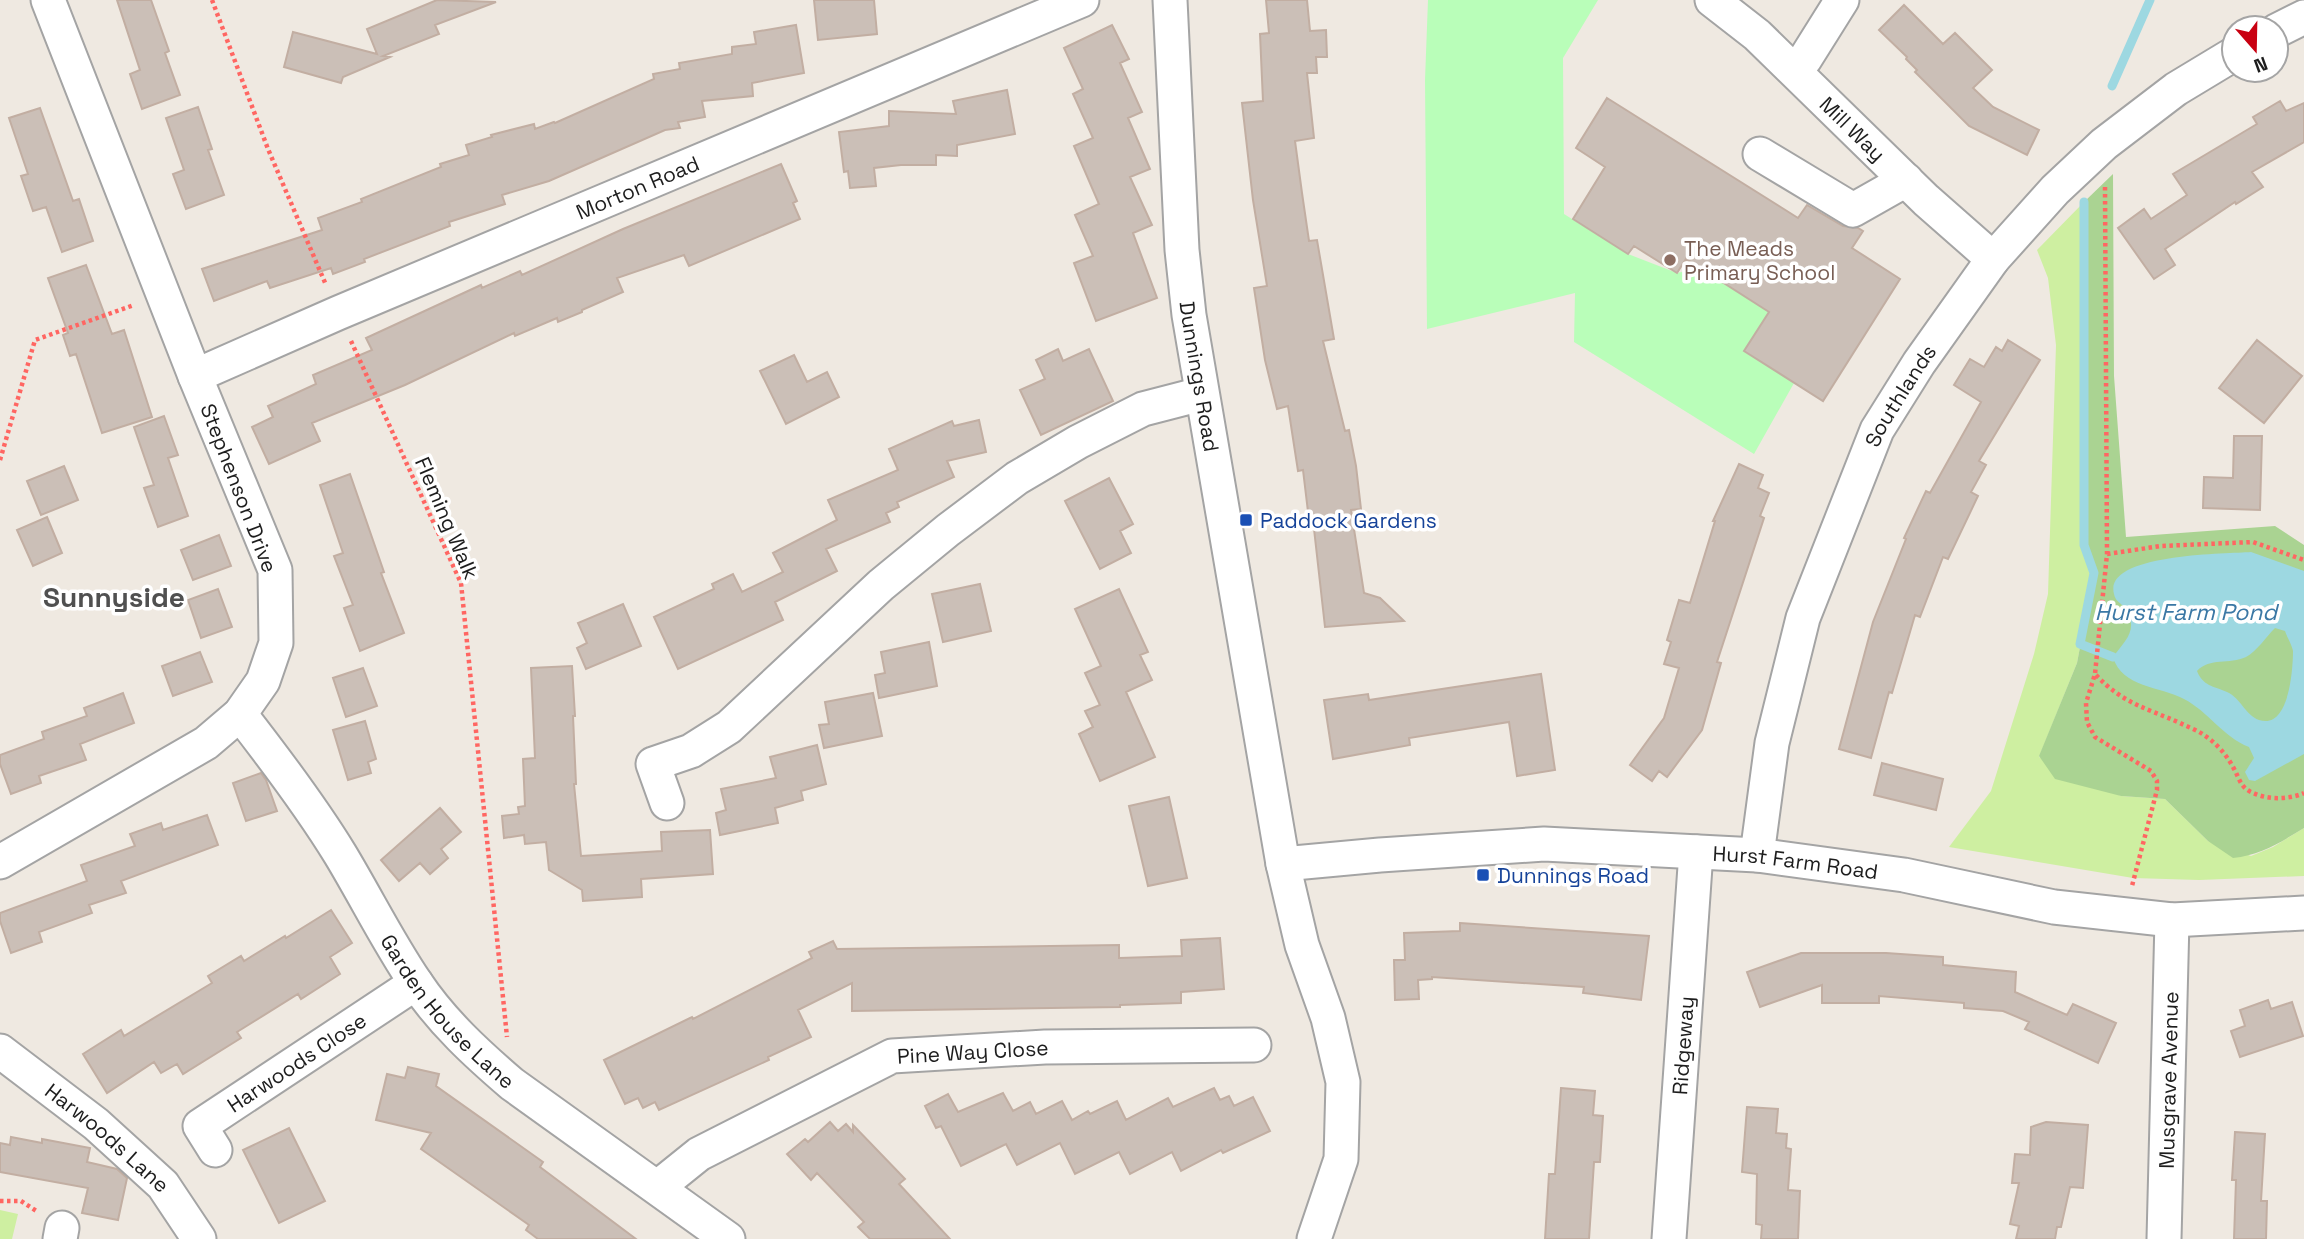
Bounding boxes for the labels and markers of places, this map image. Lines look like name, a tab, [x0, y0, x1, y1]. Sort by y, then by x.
place label: The Meads Primary School	[1684, 235, 1835, 286]
marker: The Meads Primary School	[1662, 252, 1678, 268]
place label: Paddock Gardens	[1260, 507, 1437, 534]
marker: Paddock Gardens	[1238, 512, 1254, 528]
place label: Dunnings Road	[1497, 862, 1649, 889]
marker: Dunnings Road	[1475, 867, 1491, 883]

